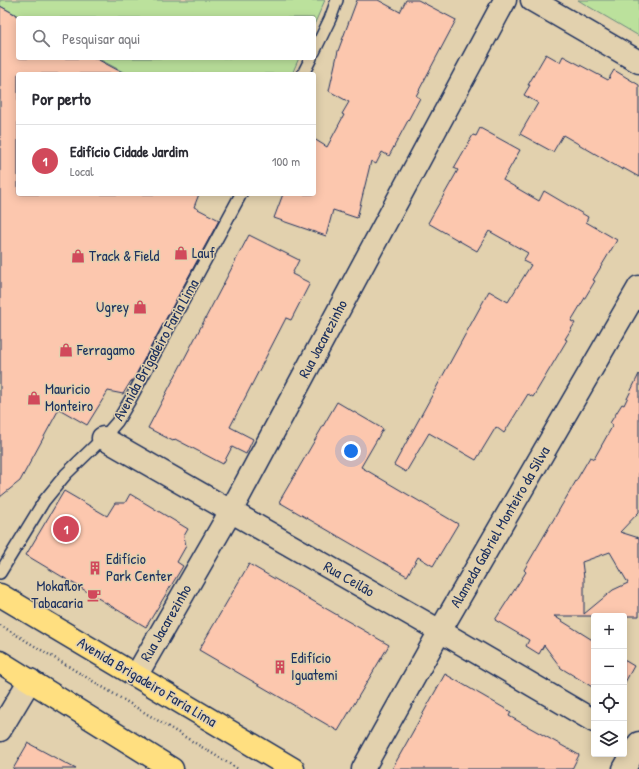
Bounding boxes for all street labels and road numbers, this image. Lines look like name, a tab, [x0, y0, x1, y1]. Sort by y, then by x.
street label: Avenida Brigadeiro Faria Lima	[108, 275, 203, 425]
street label: Rua Jacarezinho	[293, 296, 352, 382]
street label: Alameda Gabriel Monteiro da Silva	[445, 442, 555, 611]
street label: Rua Ceilão	[320, 556, 379, 602]
street label: Rua Jacarezinho	[135, 580, 196, 665]
street label: Avenida Brigadeiro Faria Lima	[74, 632, 221, 732]

